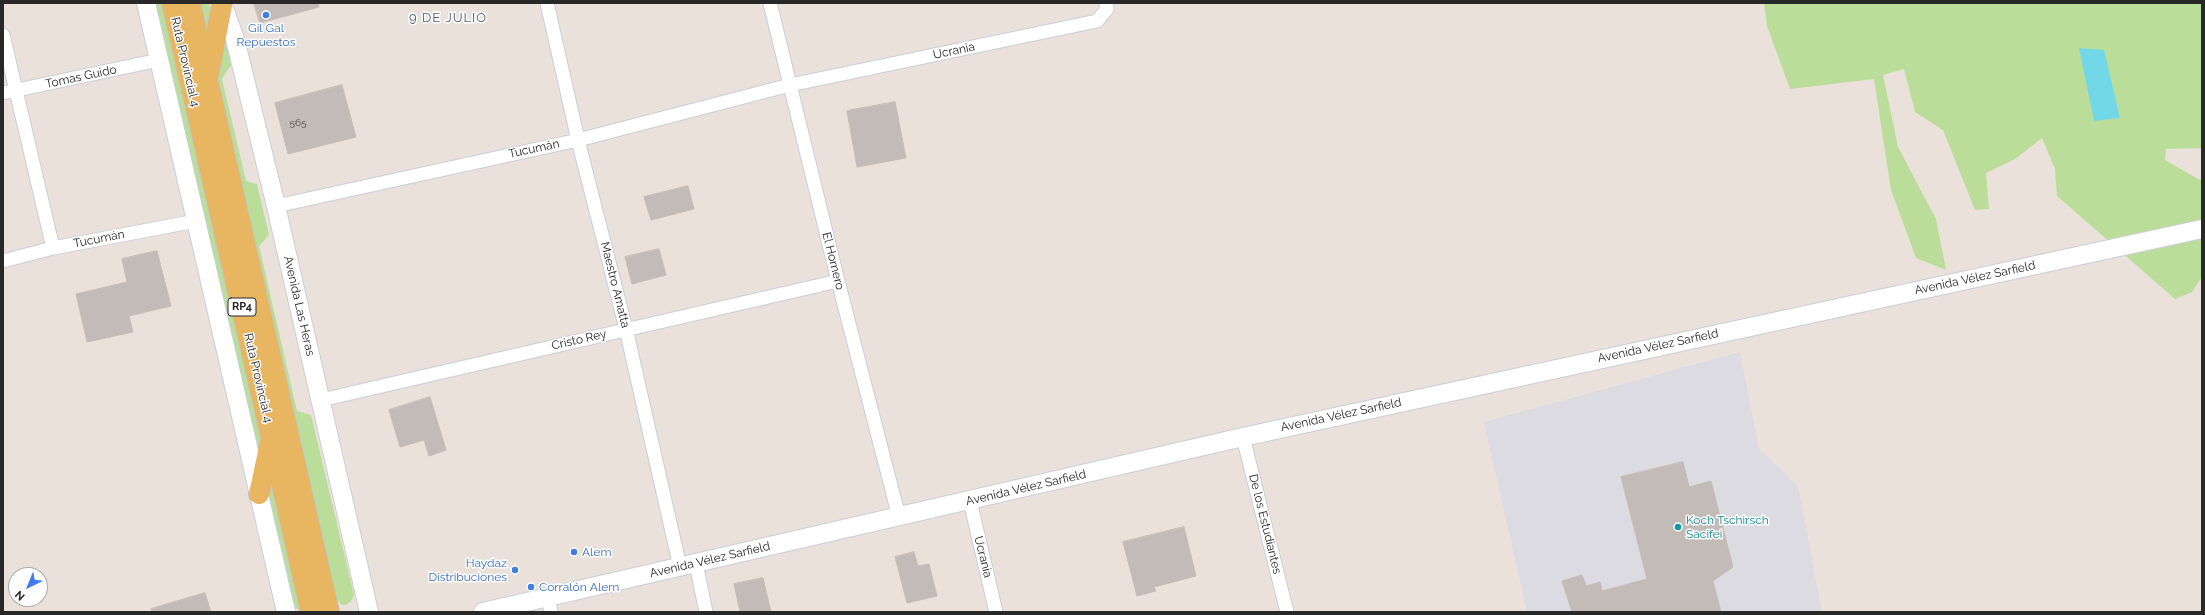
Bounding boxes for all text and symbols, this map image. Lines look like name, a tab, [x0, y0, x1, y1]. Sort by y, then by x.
marker: Gil Gal Repuestos	[261, 10, 271, 20]
district label: 9 DE JULIO	[409, 10, 487, 26]
street label: Ruta Provincial 4	[168, 16, 202, 108]
place label: Gil Gal Repuestos	[237, 21, 295, 49]
street label: Ucrania	[932, 40, 976, 62]
street label: Tomas Guido	[44, 62, 118, 92]
house number: 565	[290, 117, 306, 129]
street label: Tucumán	[507, 137, 561, 161]
street label: Tucumán	[72, 227, 126, 251]
street label: El Hornero	[819, 231, 847, 291]
street label: Maestro Amatta	[597, 240, 633, 330]
street label: Avenida Las Heras	[280, 255, 318, 357]
street label: Avenida Vélez Sarfield	[1913, 258, 2037, 298]
road number: RP4	[228, 298, 256, 316]
street label: Avenida Vélez Sarfield	[1596, 326, 1720, 366]
street label: Cristo Rey	[550, 327, 608, 353]
street label: Ruta Provincial 4	[241, 332, 275, 424]
street label: Avenida Vélez Sarfield	[1279, 395, 1403, 435]
street label: Avenida Vélez Sarfield	[964, 467, 1088, 509]
street label: De los Estudiantes	[1246, 473, 1284, 575]
place label: Koch Tschirsch Sacifei	[1686, 513, 1769, 541]
marker: Koch Tschirsch Sacifei	[1673, 522, 1683, 532]
street label: Ucrania	[971, 535, 995, 579]
street label: Avenida Vélez Sarfield	[648, 539, 772, 581]
place label: Alem	[582, 545, 611, 559]
marker: Alem	[569, 547, 579, 557]
place label: Haydaz Distribuciones	[428, 556, 507, 584]
marker: Haydaz Distribuciones	[510, 565, 520, 575]
north arrow	[8, 567, 48, 607]
place label: Corralón Alem	[539, 580, 619, 594]
marker: Corralón Alem	[526, 582, 536, 592]
text: N	[13, 588, 28, 603]

